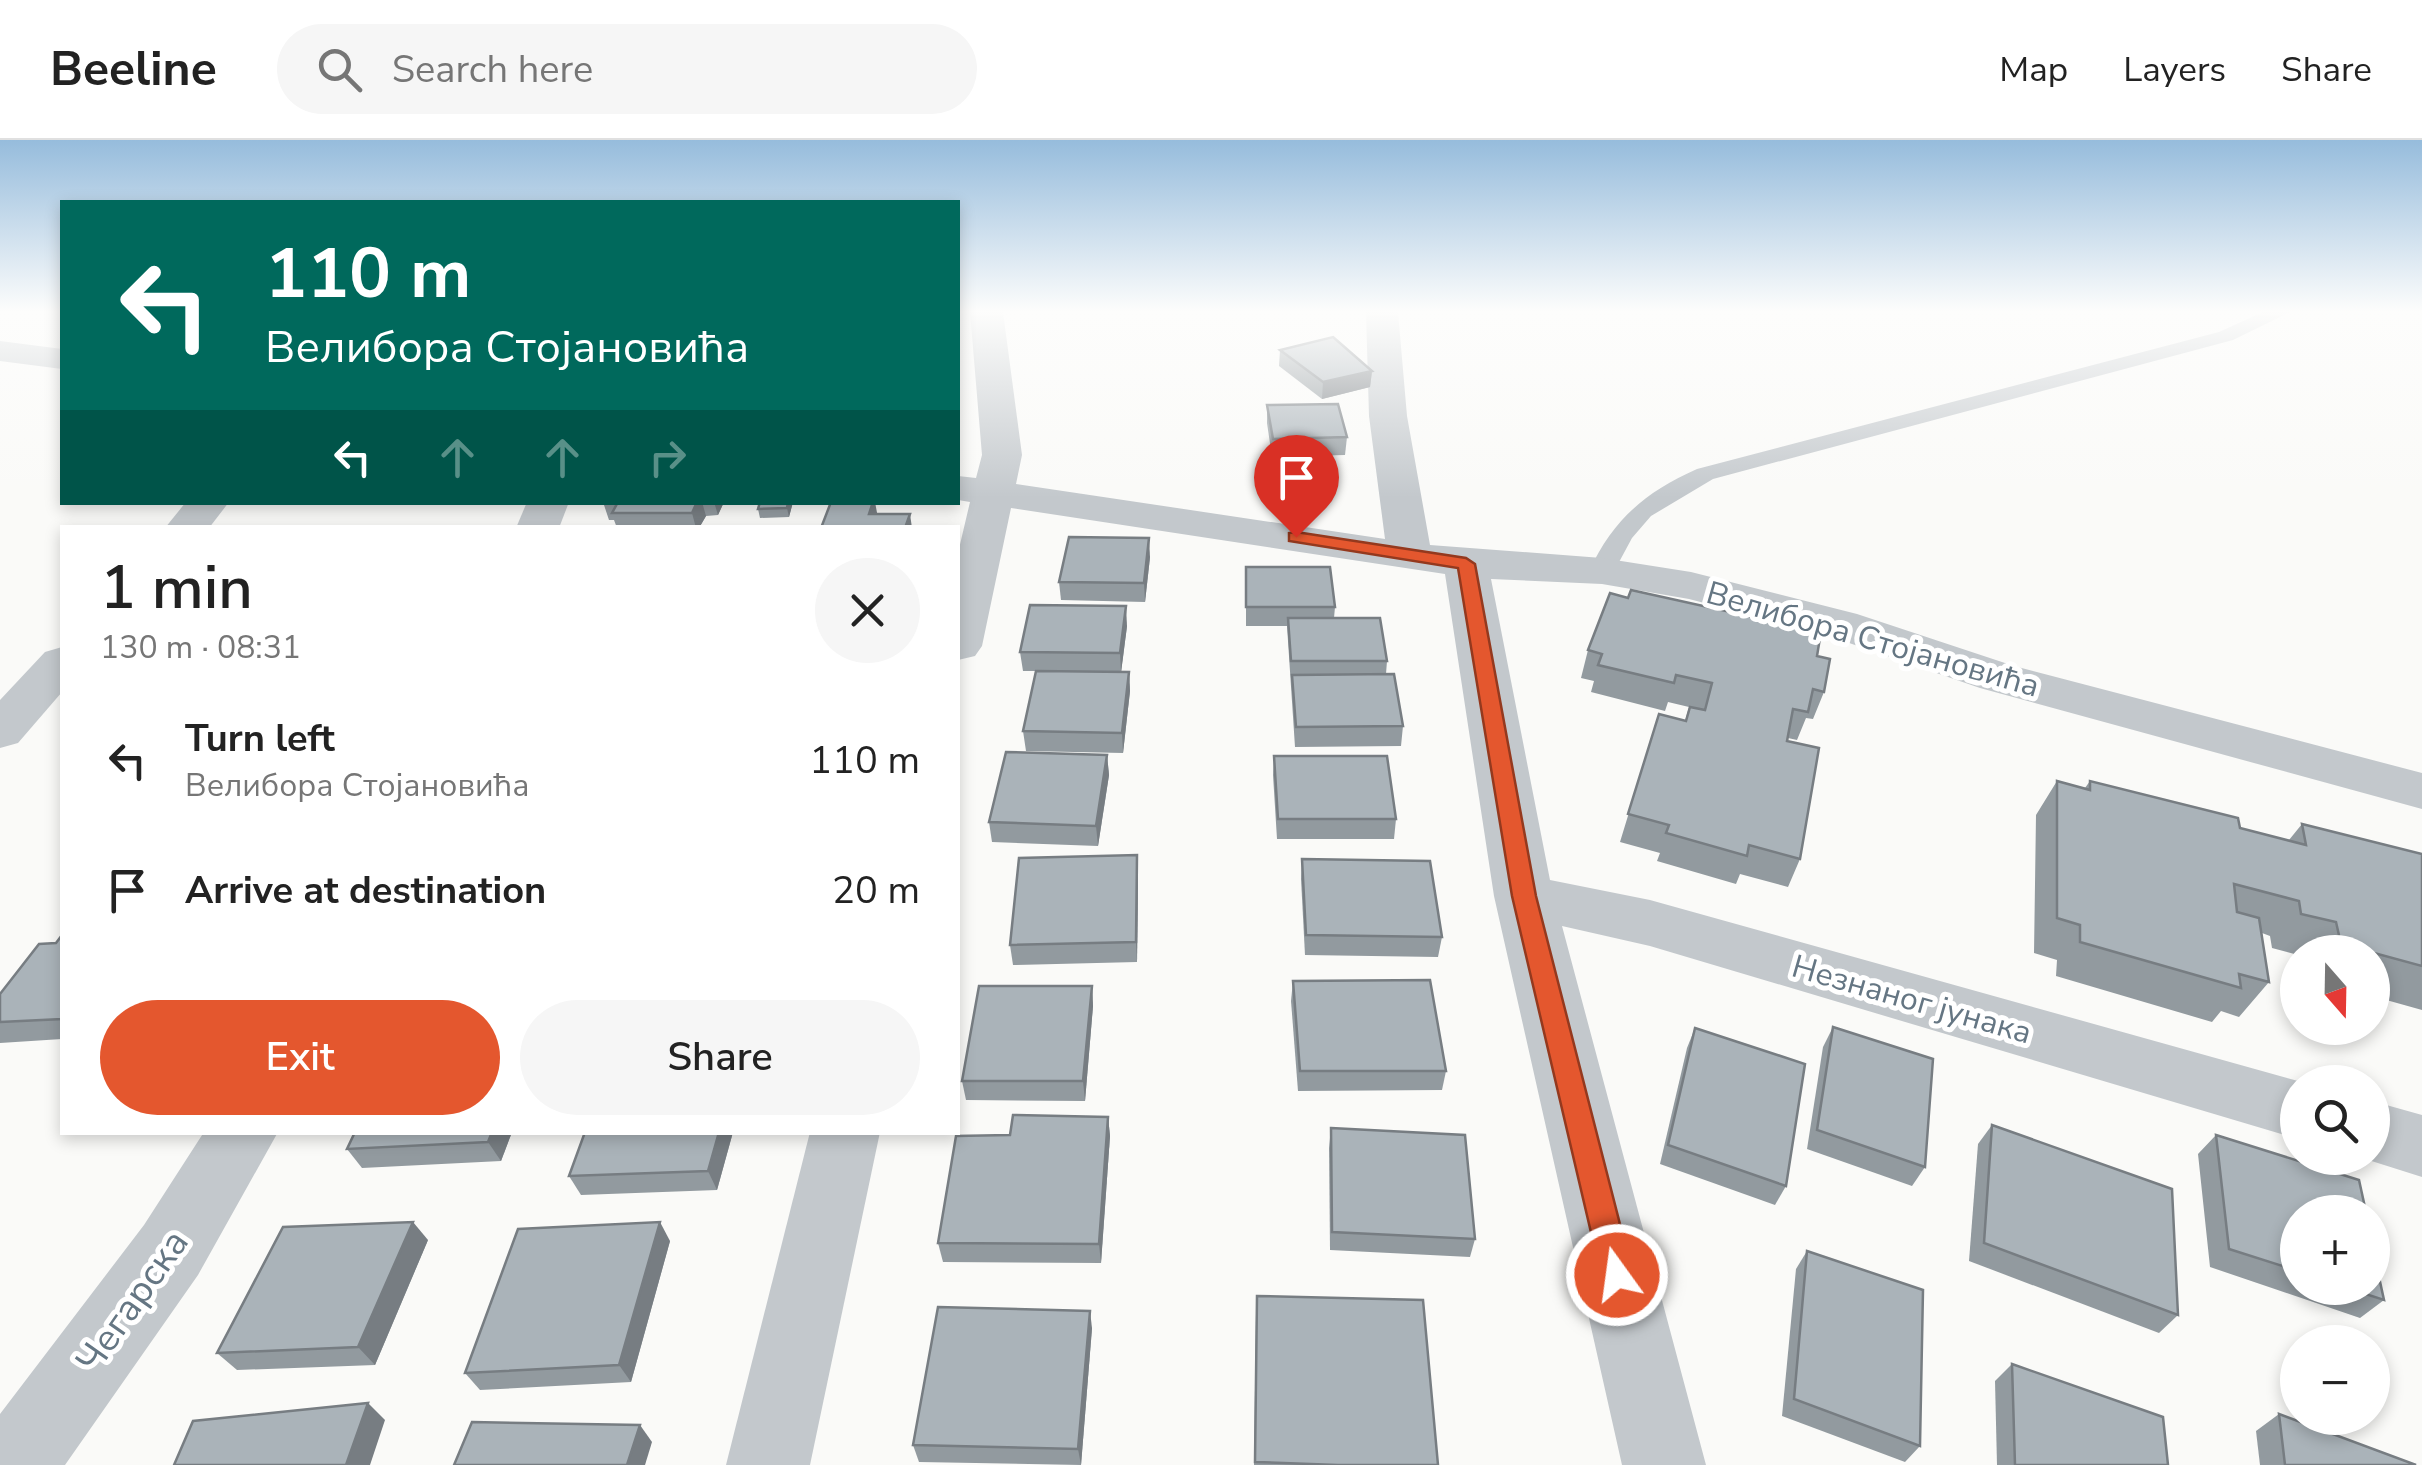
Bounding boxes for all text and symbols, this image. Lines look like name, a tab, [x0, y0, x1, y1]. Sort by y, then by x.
search box	[277, 24, 977, 114]
text: Beeline	[50, 36, 217, 102]
icon: search	[312, 42, 367, 97]
text: Search here	[392, 44, 593, 95]
text: Map	[1999, 46, 2068, 93]
text: Layers	[2123, 46, 2226, 93]
text: Share	[2281, 46, 2372, 93]
text: 110 m	[265, 226, 471, 322]
icon: left	[100, 240, 230, 370]
text: Велибора Стојановића	[265, 317, 749, 378]
icon: left	[325, 430, 380, 485]
icon: ahead	[430, 430, 485, 485]
icon: ahead	[535, 430, 590, 485]
icon: right	[640, 430, 695, 485]
pin	[1254, 435, 1339, 538]
icon: arrive	[1269, 450, 1324, 505]
text: 1 min	[100, 547, 253, 629]
button: close	[815, 558, 920, 663]
street label: Велибора Стојановића	[1701, 571, 2044, 708]
text: 130 m · 08:31	[100, 626, 301, 669]
text: Turn left	[185, 713, 335, 764]
icon: left	[100, 733, 155, 788]
text: 110 m	[809, 735, 920, 786]
text: Велибора Стојановића	[185, 764, 529, 807]
icon: arrive	[100, 863, 155, 918]
text: Arrive at destination	[185, 865, 546, 916]
text: 20 m	[832, 865, 920, 916]
north arrow	[2280, 935, 2390, 1045]
map controls	[2280, 935, 2390, 1435]
street label: Незнаног јунака	[1787, 945, 2037, 1054]
button: Exit	[100, 1000, 500, 1115]
button: Share	[520, 1000, 920, 1115]
button: search	[2280, 1065, 2390, 1175]
button: +	[2280, 1195, 2390, 1305]
street label: Чегарска	[64, 1219, 200, 1383]
position arrow	[1565, 1223, 1669, 1327]
button: −	[2280, 1325, 2390, 1435]

